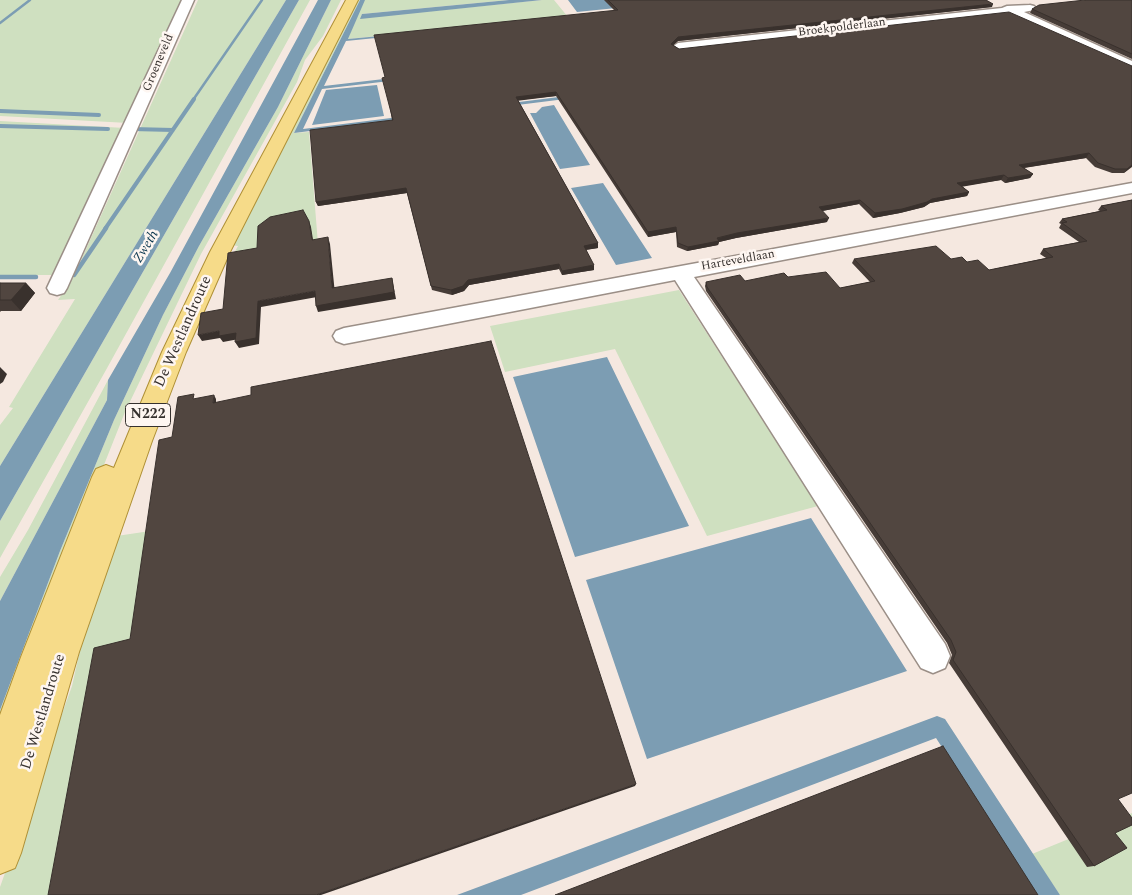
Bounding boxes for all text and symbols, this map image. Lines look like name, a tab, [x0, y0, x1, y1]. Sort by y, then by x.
street label: Broekpolderlaan	[797, 15, 887, 41]
street label: Groeneveld	[140, 32, 178, 94]
water label: Zweth	[131, 228, 163, 266]
street label: Harteveldlaan	[700, 247, 776, 275]
street label: De Westlandroute	[151, 274, 217, 390]
road number: N222	[126, 404, 170, 426]
street label: De Westlandroute	[18, 652, 70, 772]

